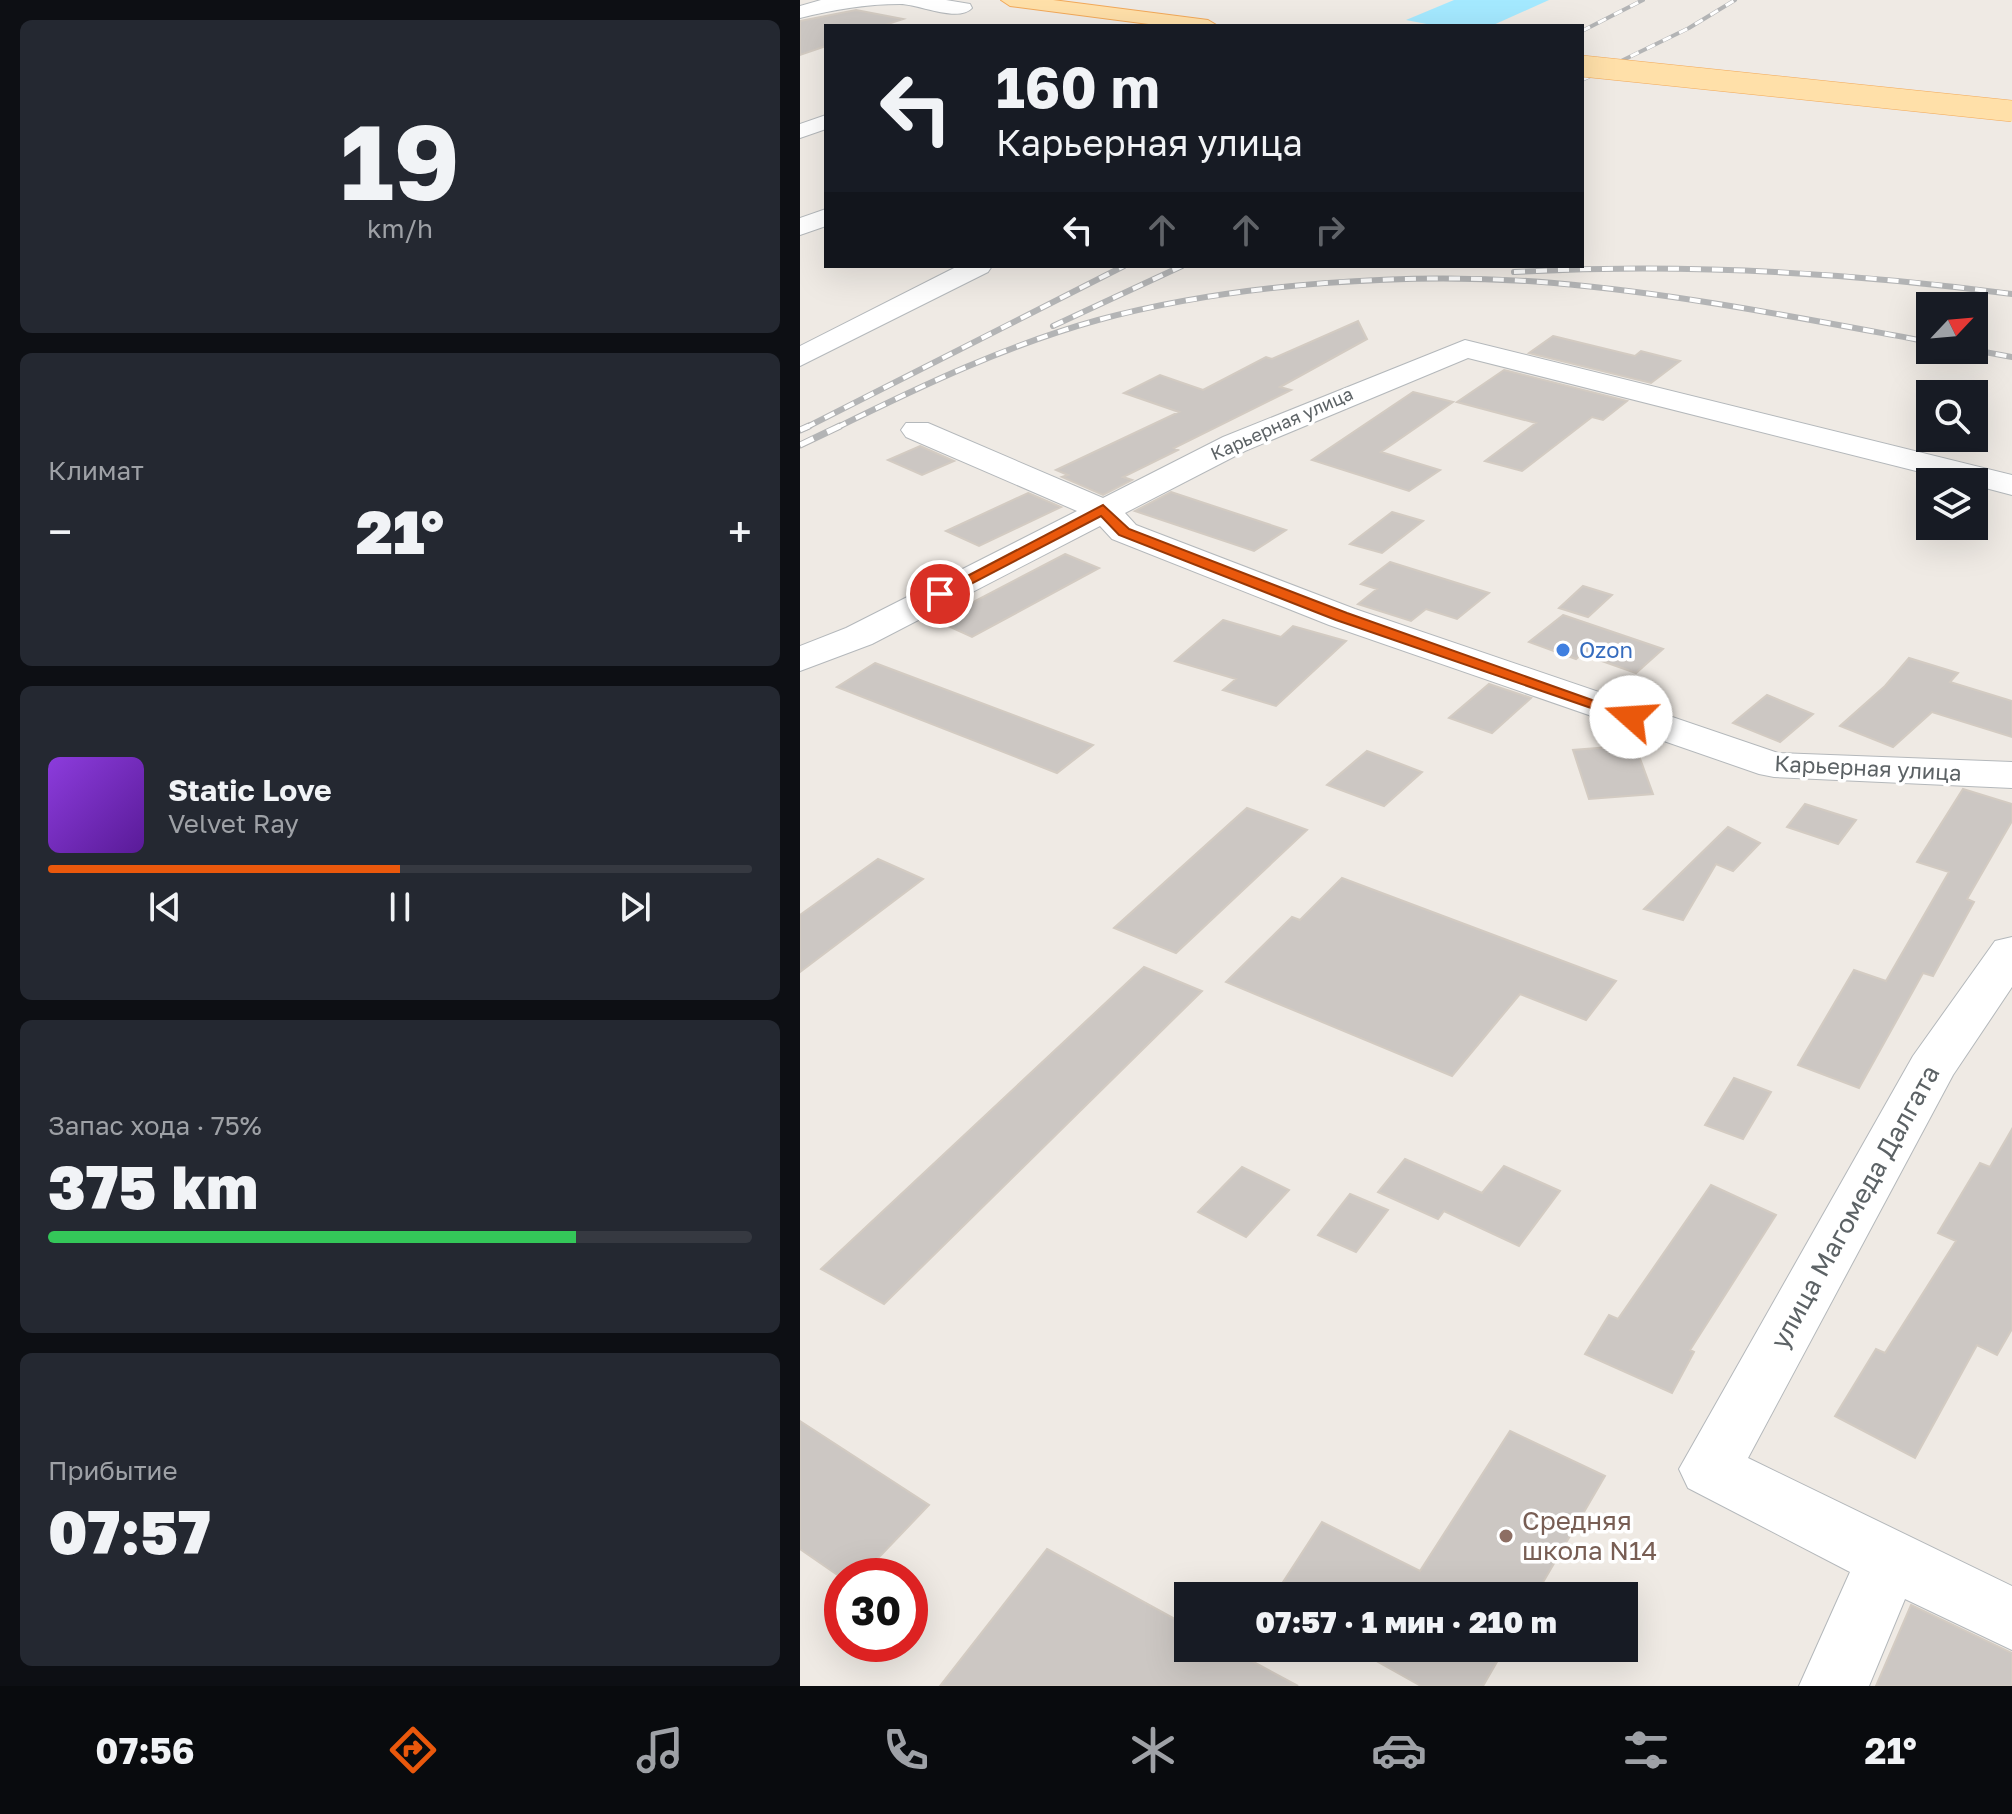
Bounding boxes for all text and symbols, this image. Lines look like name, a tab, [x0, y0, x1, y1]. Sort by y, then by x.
text: 160 m	[996, 53, 1160, 120]
icon: left	[864, 56, 968, 160]
text: 19	[340, 98, 460, 223]
text: Карьерная улица	[996, 121, 1303, 164]
icon: left	[1056, 208, 1100, 252]
icon: ahead	[1140, 208, 1184, 252]
icon: ahead	[1224, 208, 1268, 252]
icon: right	[1308, 208, 1352, 252]
text: km/h	[367, 213, 433, 244]
north arrow	[1916, 292, 1988, 364]
map controls	[1916, 292, 1988, 540]
button: search	[1916, 380, 1988, 452]
street label: Карьерная улица	[1207, 382, 1356, 464]
text: Климат	[48, 455, 144, 486]
button: layers	[1916, 468, 1988, 540]
text: 21°	[356, 495, 444, 567]
text: −	[48, 505, 72, 558]
text: +	[728, 505, 752, 558]
pin	[906, 560, 974, 628]
icon: arrive	[918, 572, 962, 616]
place label: Ozon	[1579, 636, 1633, 663]
marker: Ozon	[1554, 641, 1572, 659]
position arrow	[1589, 675, 1673, 759]
street label: Карьерная улица	[1774, 749, 1962, 786]
text: Static Love	[168, 772, 332, 808]
text: Velvet Ray	[168, 808, 299, 839]
icon: previous	[143, 885, 187, 929]
icon: pause	[378, 885, 422, 929]
icon: next	[613, 885, 657, 929]
street label: улица Магомеда Далгата	[1764, 1060, 1946, 1354]
text: Запас хода · 75%	[48, 1110, 262, 1141]
text: 375 km	[48, 1150, 258, 1222]
text: Прибытие	[48, 1455, 177, 1486]
text: 07:57	[48, 1495, 211, 1567]
place label: Средняя школа N14	[1522, 1505, 1657, 1566]
marker: Средняя школа N14	[1497, 1527, 1515, 1545]
speed limit sign: 30	[824, 1558, 928, 1662]
text: 07:57 · 1 мин · 210 m	[1255, 1604, 1557, 1640]
icon: directions	[385, 1722, 441, 1778]
icon: music	[632, 1722, 688, 1778]
icon: phone	[878, 1722, 934, 1778]
icon: climate	[1125, 1722, 1181, 1778]
icon: car	[1371, 1722, 1427, 1778]
icon: filters	[1618, 1722, 1674, 1778]
text: 07:56	[95, 1729, 195, 1772]
text: 21°	[1865, 1729, 1917, 1772]

